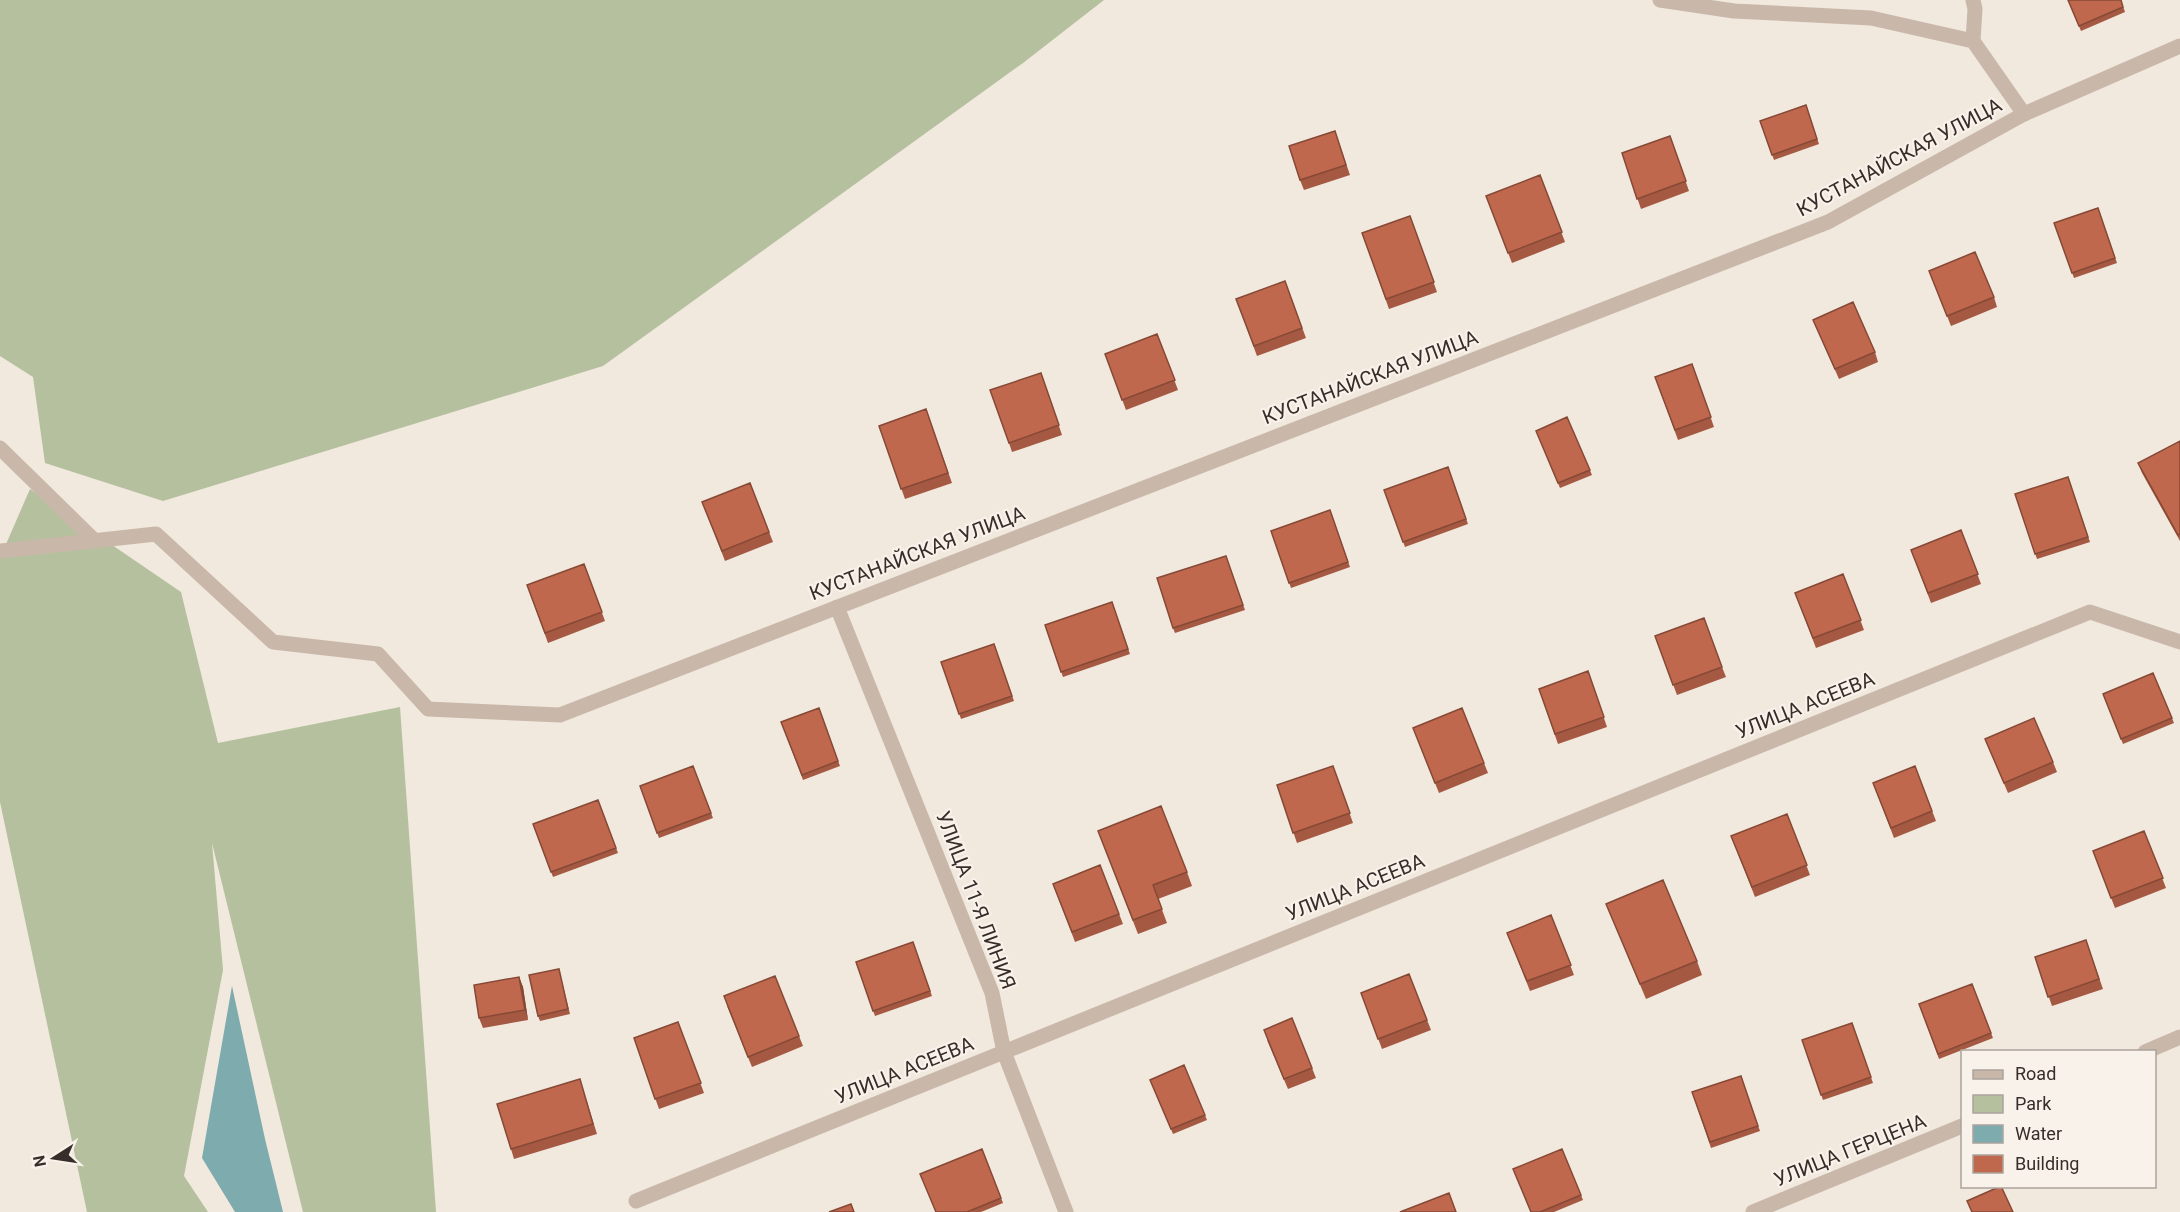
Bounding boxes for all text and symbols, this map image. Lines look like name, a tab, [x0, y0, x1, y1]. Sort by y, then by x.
street label: КУСТАНАЙСКАЯ УЛИЦА	[1792, 93, 2006, 221]
street label: КУСТАНАЙСКАЯ УЛИЦА	[1259, 325, 1481, 429]
street label: КУСТАНАЙСКАЯ УЛИЦА	[806, 501, 1028, 605]
street label: УЛИЦА АСЕЕВА	[1732, 666, 1878, 744]
street label: УЛИЦА 11-Я ЛИНИЯ	[931, 808, 1021, 992]
street label: УЛИЦА АСЕЕВА	[1282, 848, 1428, 926]
street label: УЛИЦА АСЕЕВА	[831, 1031, 977, 1109]
legend	[1961, 1050, 2156, 1188]
text: Road	[2015, 1063, 2056, 1084]
text: Park	[2015, 1093, 2052, 1114]
street label: УЛИЦА ГЕРЦЕНА	[1770, 1109, 1930, 1191]
text: Water	[2015, 1123, 2062, 1144]
north arrow	[24, 1128, 84, 1188]
text: Building	[2015, 1153, 2079, 1174]
text: N	[29, 1154, 50, 1169]

